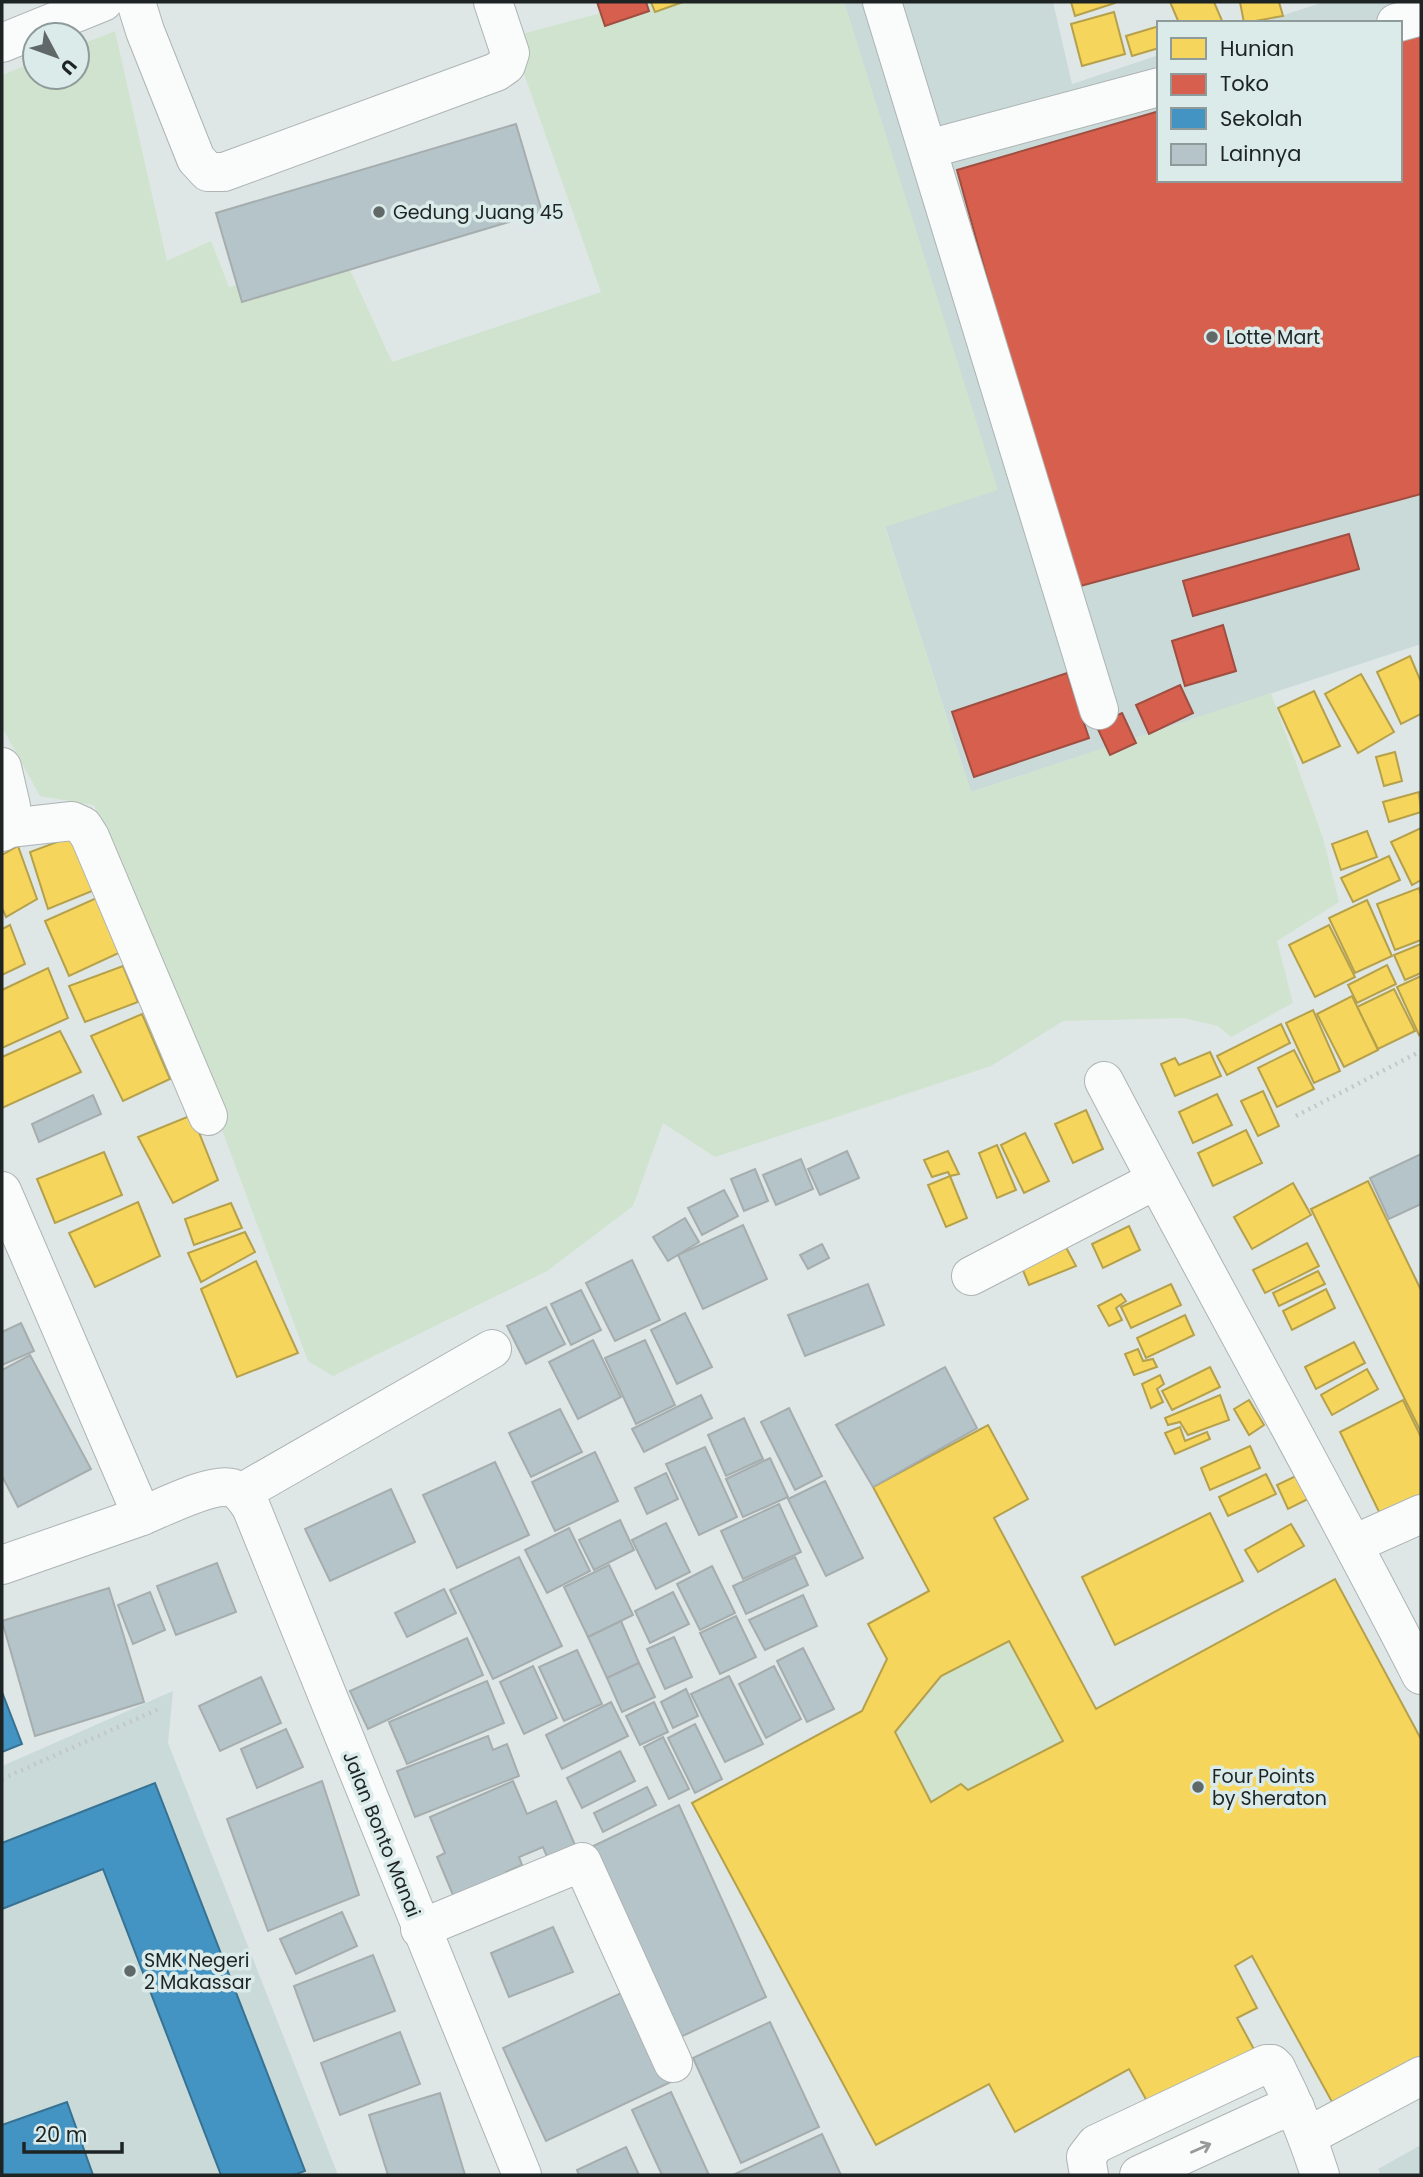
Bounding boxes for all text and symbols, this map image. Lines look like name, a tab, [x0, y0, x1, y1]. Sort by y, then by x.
north arrow	[21, 21, 91, 91]
legend	[1157, 21, 1402, 182]
text: Hunian	[1220, 34, 1294, 63]
text: U	[54, 53, 83, 81]
text: Toko	[1220, 69, 1269, 98]
text: Sekolah	[1220, 104, 1302, 133]
text: Lainnya	[1220, 139, 1301, 168]
place label: Gedung Juang 45	[393, 199, 564, 226]
marker: Gedung Juang 45	[371, 204, 387, 220]
place label: Lotte Mart	[1226, 324, 1320, 351]
marker: Lotte Mart	[1204, 329, 1220, 345]
street label: Jalan Bonto Manai	[336, 1747, 427, 1921]
place label: Four Points by Sheraton	[1212, 1763, 1327, 1812]
marker: Four Points by Sheraton	[1190, 1779, 1206, 1795]
place label: SMK Negeri 2 Makassar	[144, 1947, 252, 1996]
marker: SMK Negeri 2 Makassar	[122, 1963, 138, 1979]
scale bar	[24, 2110, 122, 2154]
text: 20 m	[35, 2120, 88, 2149]
one-way arrow	[1190, 2141, 1212, 2154]

